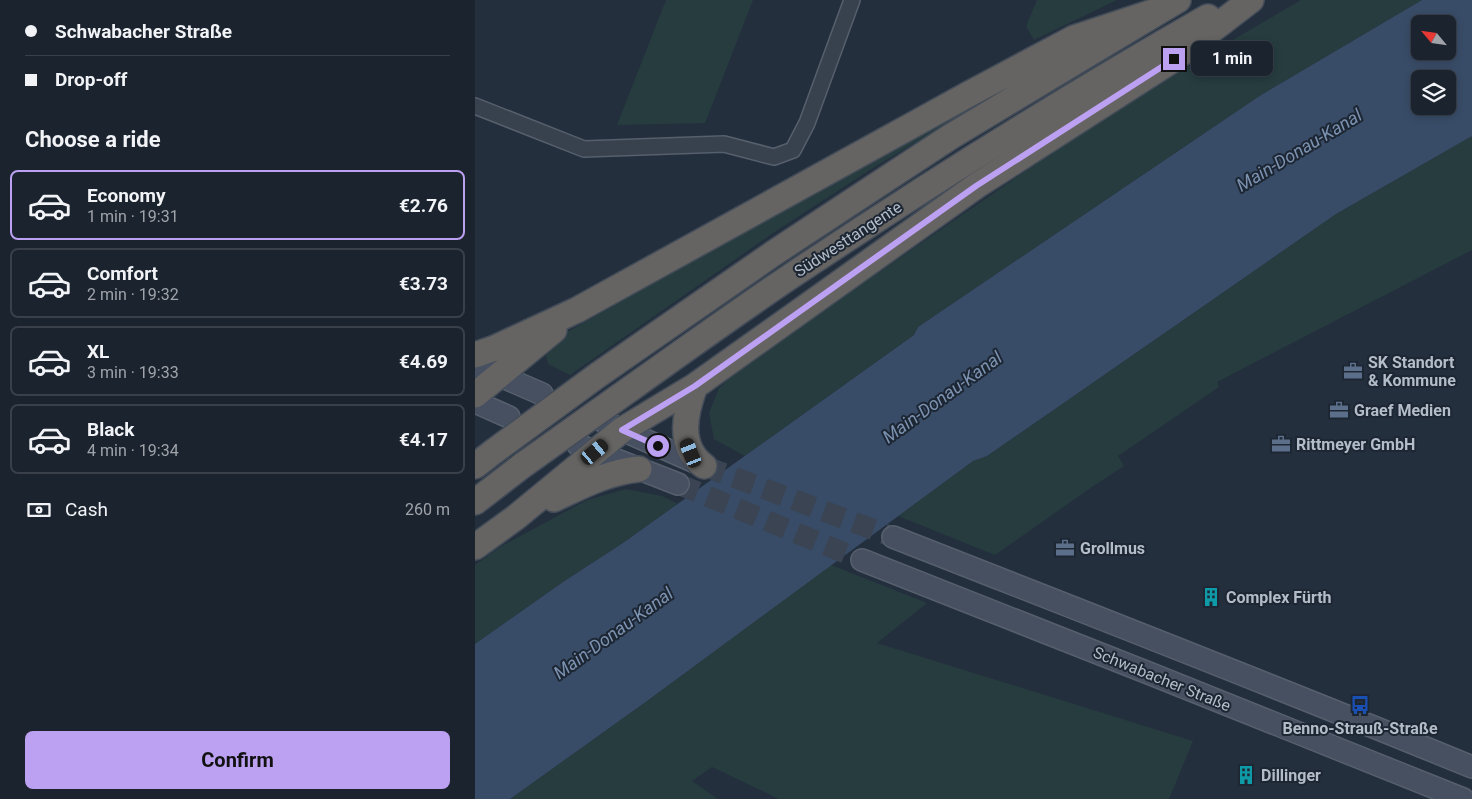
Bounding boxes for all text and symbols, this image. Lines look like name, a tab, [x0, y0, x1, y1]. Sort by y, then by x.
north arrow	[1411, 15, 1456, 60]
map controls	[1411, 15, 1456, 115]
text: Schwabacher Straße	[55, 20, 232, 43]
callout: 1 min	[1191, 42, 1274, 76]
route end	[1163, 48, 1185, 70]
text: 1 min	[1212, 49, 1252, 68]
text: Drop-off	[55, 68, 127, 91]
button: layers	[1411, 70, 1456, 115]
water label: Main-Donau-Kanal	[1233, 104, 1366, 196]
text: Choose a ride	[25, 127, 161, 152]
icon: car	[27, 183, 72, 228]
text: Economy	[87, 184, 166, 207]
text: €2.76	[399, 194, 448, 217]
street label: Südwesttangente	[791, 197, 905, 281]
text: 1 min · 19:31	[87, 207, 179, 226]
icon: car	[27, 261, 72, 306]
text: Comfort	[87, 262, 158, 285]
text: €3.73	[399, 272, 448, 295]
text: 2 min · 19:32	[87, 285, 179, 304]
icon: car	[27, 339, 72, 384]
text: XL	[87, 340, 109, 363]
water label: Main-Donau-Kanal	[878, 346, 1006, 447]
text: €4.69	[399, 350, 448, 373]
place label: SK Standort & Kommune	[1368, 353, 1456, 390]
office icon: SK Standort & Kommune	[1342, 360, 1364, 382]
text: 3 min · 19:33	[87, 363, 179, 382]
office icon: Graef Medien	[1328, 399, 1350, 421]
place label: Graef Medien	[1354, 401, 1451, 420]
icon: car	[27, 417, 72, 462]
text: Black	[87, 418, 134, 441]
text: €4.17	[399, 428, 448, 451]
office icon: Rittmeyer GmbH	[1270, 433, 1292, 455]
route start	[647, 435, 669, 457]
place label: Rittmeyer GmbH	[1296, 435, 1415, 454]
car	[678, 436, 703, 470]
car	[578, 437, 611, 467]
text: 4 min · 19:34	[87, 441, 179, 460]
icon: cash	[25, 496, 53, 524]
text: Cash	[65, 498, 108, 521]
text: 260 m	[405, 500, 450, 519]
office icon: Grollmus	[1054, 537, 1076, 559]
place label: Grollmus	[1080, 539, 1145, 558]
water label: Main-Donau-Kanal	[549, 582, 677, 683]
building icon: Complex Fürth	[1200, 586, 1222, 608]
place label: Complex Fürth	[1226, 588, 1332, 607]
street label: Schwabacher Straße	[1090, 643, 1234, 715]
bus stop icon: Benno-Strauß-Straße	[1349, 694, 1371, 716]
place label: Benno-Strauß-Straße	[1282, 719, 1438, 738]
button: Confirm	[25, 731, 450, 789]
building icon: Dillinger	[1235, 764, 1257, 786]
place label: Dillinger	[1261, 766, 1321, 785]

